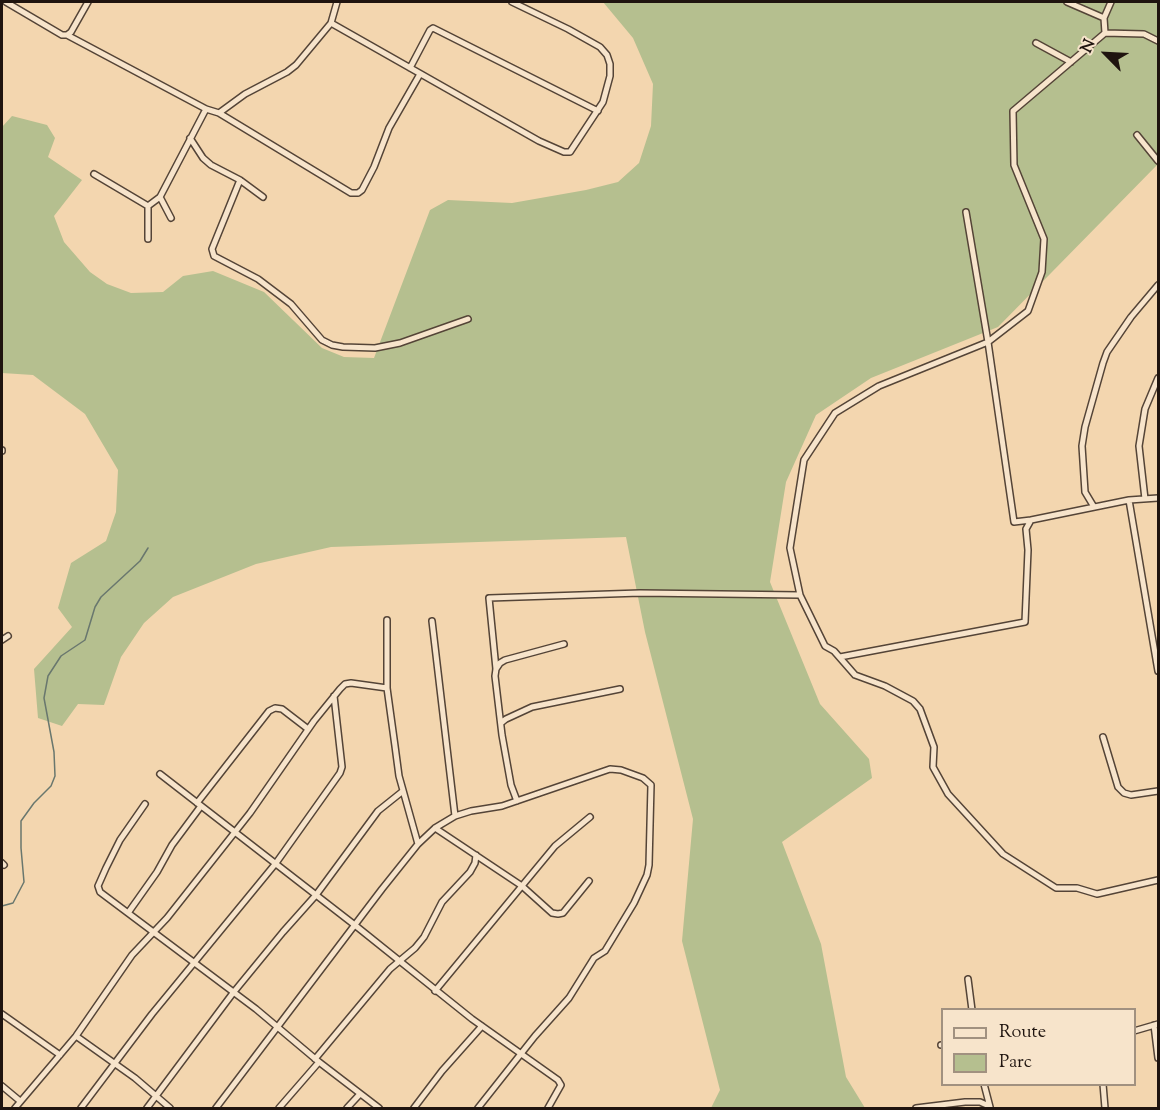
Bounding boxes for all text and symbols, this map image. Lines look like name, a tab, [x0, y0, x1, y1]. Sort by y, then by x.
north arrow	[1076, 24, 1136, 84]
text: N	[1076, 36, 1102, 57]
legend	[941, 1008, 1136, 1086]
text: Route	[999, 1020, 1046, 1046]
text: Parc	[999, 1050, 1032, 1076]

